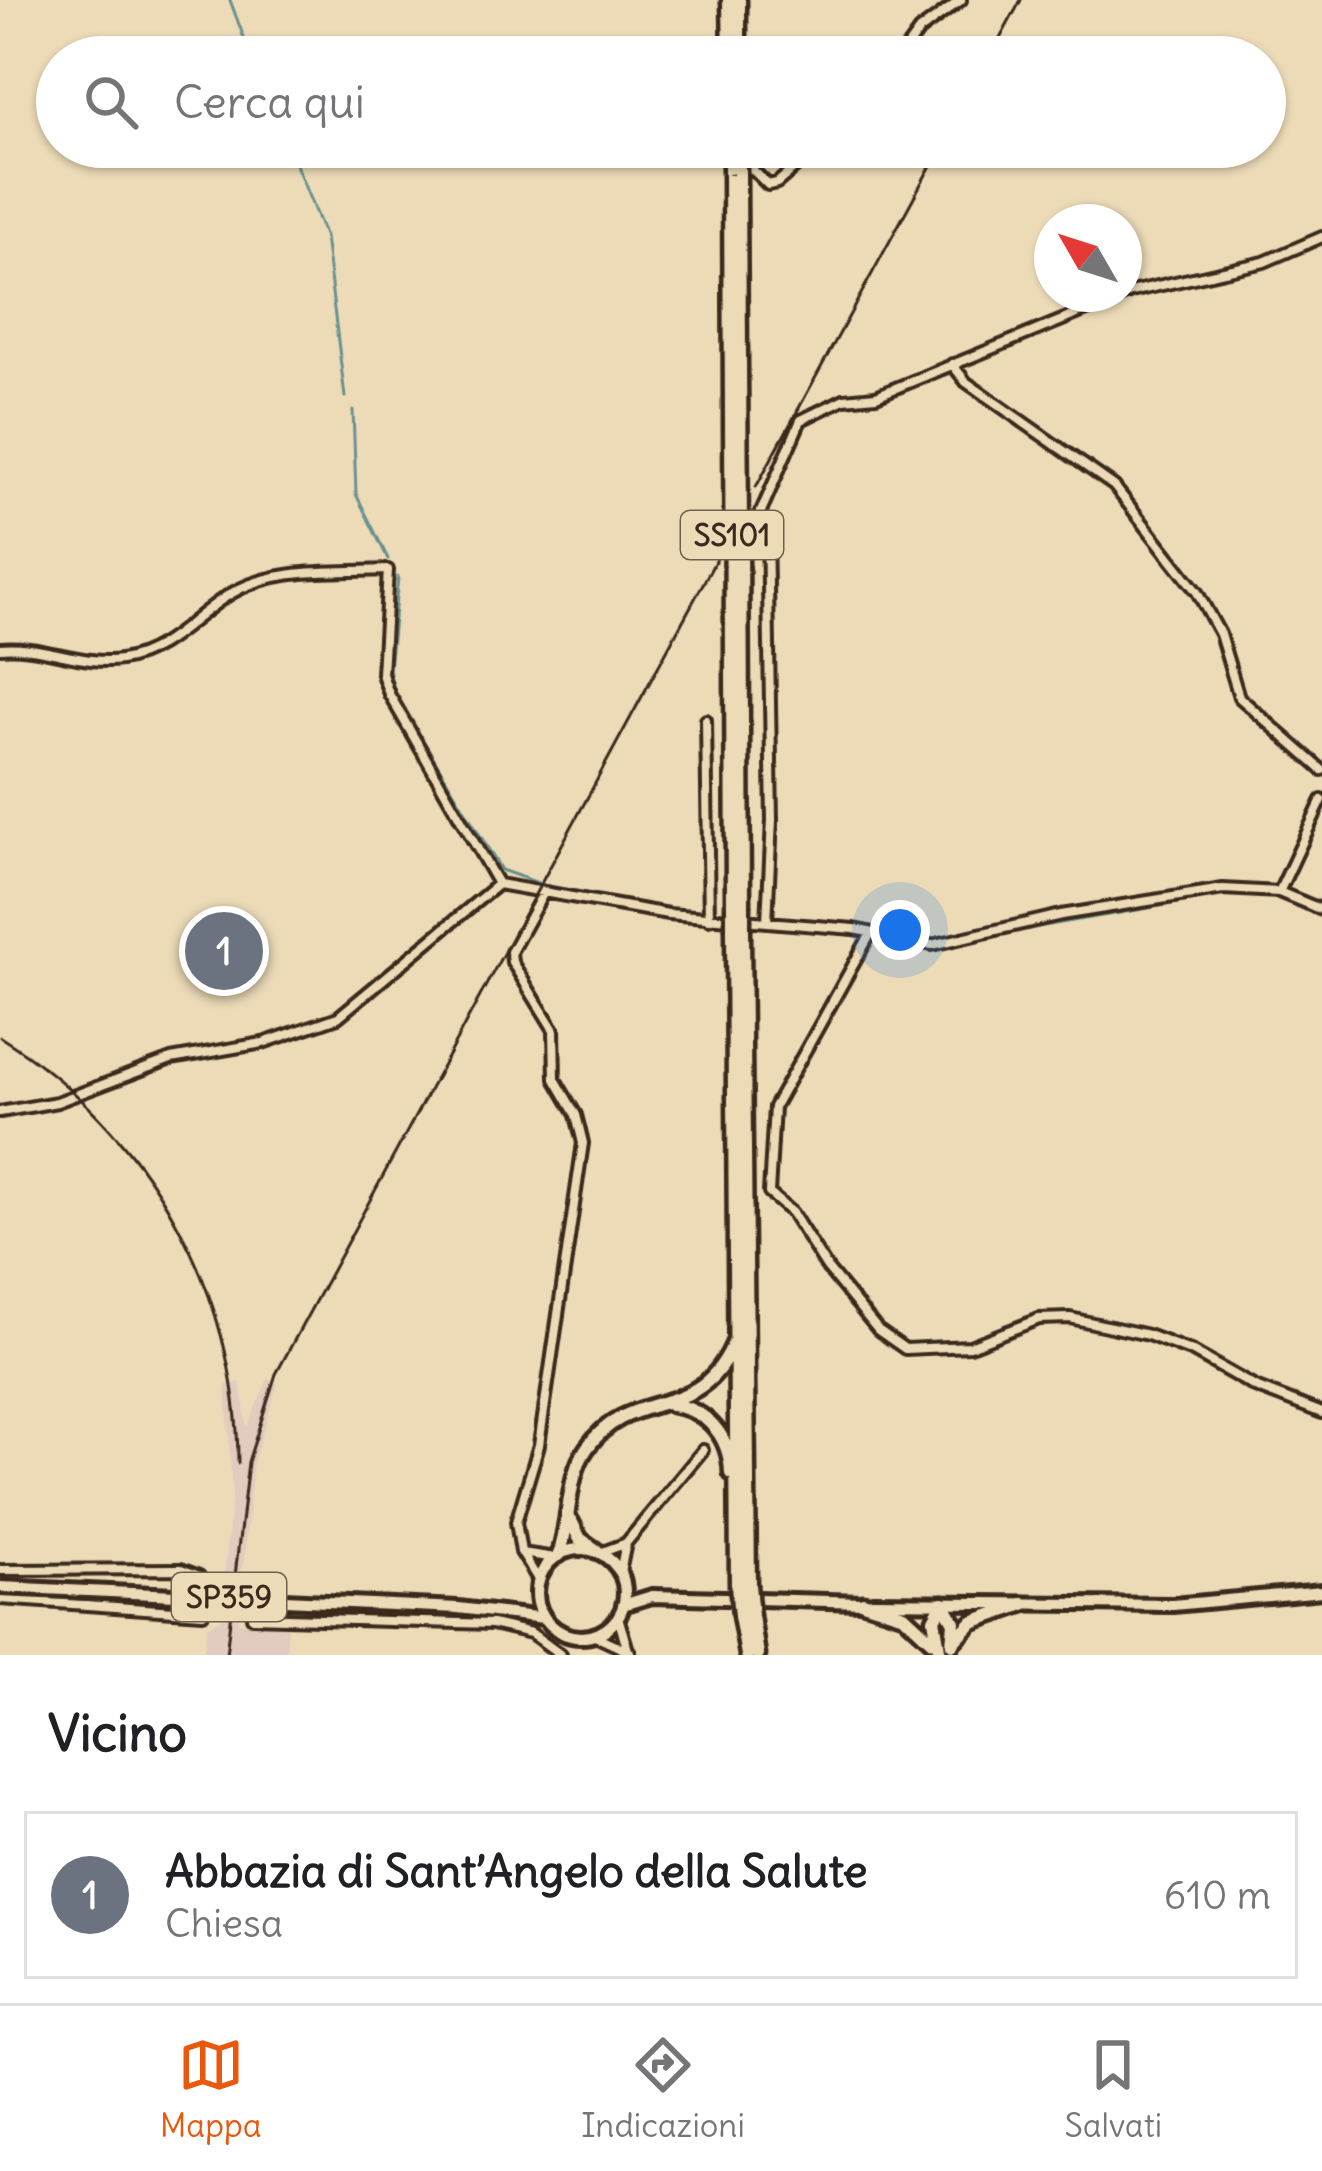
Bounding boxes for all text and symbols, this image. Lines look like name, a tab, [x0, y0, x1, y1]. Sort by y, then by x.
search box	[36, 36, 1286, 168]
icon: search	[78, 69, 144, 135]
text: Cerca qui	[174, 74, 365, 130]
north arrow	[1034, 204, 1142, 312]
road number: SS101	[681, 511, 783, 559]
your location	[870, 900, 930, 960]
pin: 1	[185, 906, 263, 996]
road number: SP359	[172, 1573, 286, 1621]
text: Vicino	[48, 1701, 187, 1765]
text: Abbazia di Sant’Angelo della Salute	[165, 1843, 868, 1899]
text: 1	[82, 1871, 98, 1920]
text: 610 m	[1164, 1871, 1271, 1920]
text: Chiesa	[165, 1899, 283, 1948]
tab: Mappa	[160, 2032, 262, 2146]
tab: Indicazioni	[581, 2032, 745, 2146]
tab: Salvati	[1064, 2032, 1162, 2146]

